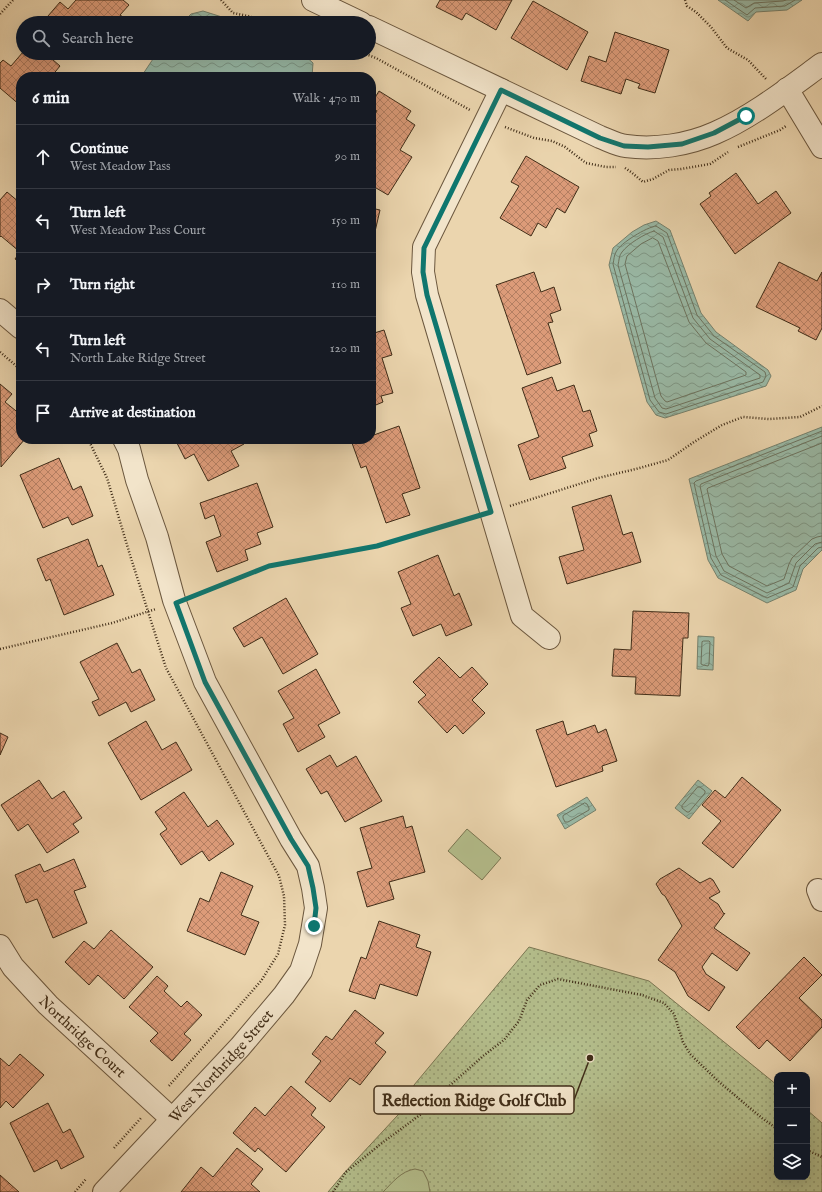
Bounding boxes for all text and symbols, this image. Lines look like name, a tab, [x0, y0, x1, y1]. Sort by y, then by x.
search box	[16, 16, 376, 60]
icon: search	[30, 27, 52, 49]
text: Search here	[62, 29, 133, 48]
text: 6 min	[32, 88, 70, 109]
text: Walk · 470 m	[292, 90, 360, 107]
route start	[737, 107, 755, 125]
text: Continue	[70, 139, 128, 158]
icon: ahead	[32, 146, 54, 168]
text: 90 m	[335, 148, 360, 165]
text: West Meadow Pass	[70, 158, 171, 175]
text: Turn left	[70, 203, 126, 222]
icon: left	[32, 210, 54, 232]
text: 150 m	[331, 212, 360, 229]
text: West Meadow Pass Court	[70, 222, 206, 239]
icon: right	[32, 274, 54, 296]
text: Turn right	[70, 275, 135, 294]
text: 110 m	[331, 276, 360, 293]
text: Turn left	[70, 331, 126, 350]
icon: left	[32, 338, 54, 360]
text: 120 m	[330, 340, 360, 357]
text: North Lake Ridge Street	[70, 350, 206, 367]
icon: arrive	[32, 402, 54, 424]
text: Arrive at destination	[70, 403, 196, 422]
route end	[305, 917, 323, 935]
street label: Northridge Court	[34, 992, 130, 1082]
street label: West Northridge Street	[165, 1006, 278, 1127]
map controls	[774, 1072, 810, 1180]
button: +	[774, 1072, 810, 1108]
callout: Reflection Ridge Golf Club	[374, 1086, 574, 1114]
text: Reflection Ridge Golf Club	[382, 1092, 567, 1112]
button: −	[774, 1108, 810, 1144]
button: layers	[774, 1144, 810, 1180]

